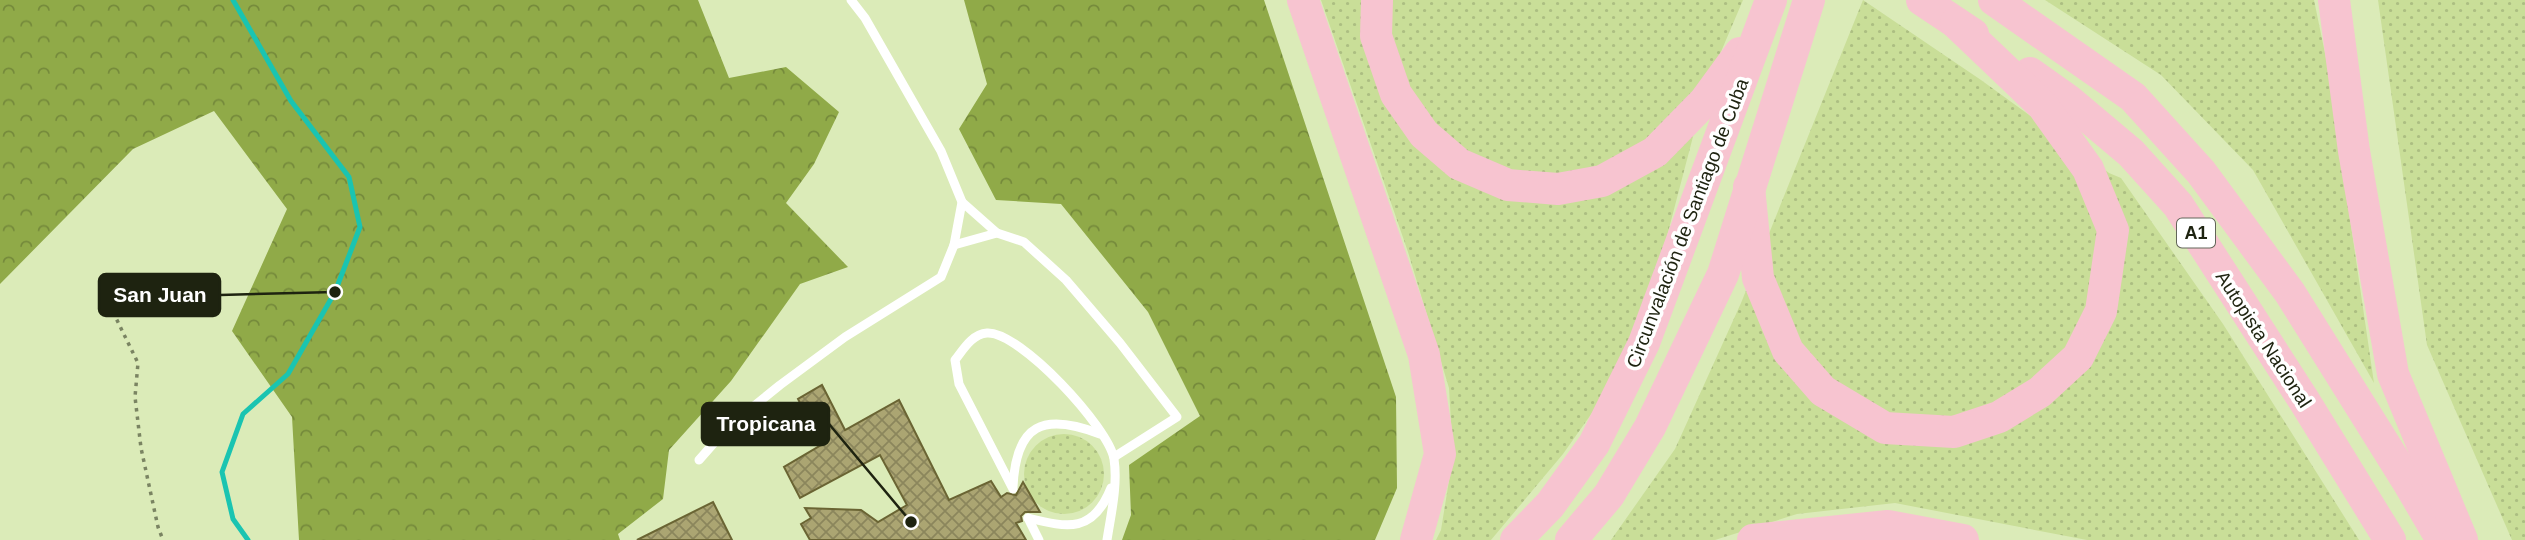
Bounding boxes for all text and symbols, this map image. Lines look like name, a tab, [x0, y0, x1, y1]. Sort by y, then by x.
street label: Circunvalación de Santiago de Cuba	[1622, 75, 1753, 371]
road number: A1	[2177, 218, 2215, 247]
street label: Autopista Nacional	[2212, 267, 2316, 411]
callout: San Juan	[99, 274, 220, 316]
text: San Juan	[113, 283, 207, 306]
callout: Tropicana	[702, 403, 829, 445]
text: Tropicana	[716, 412, 816, 435]

